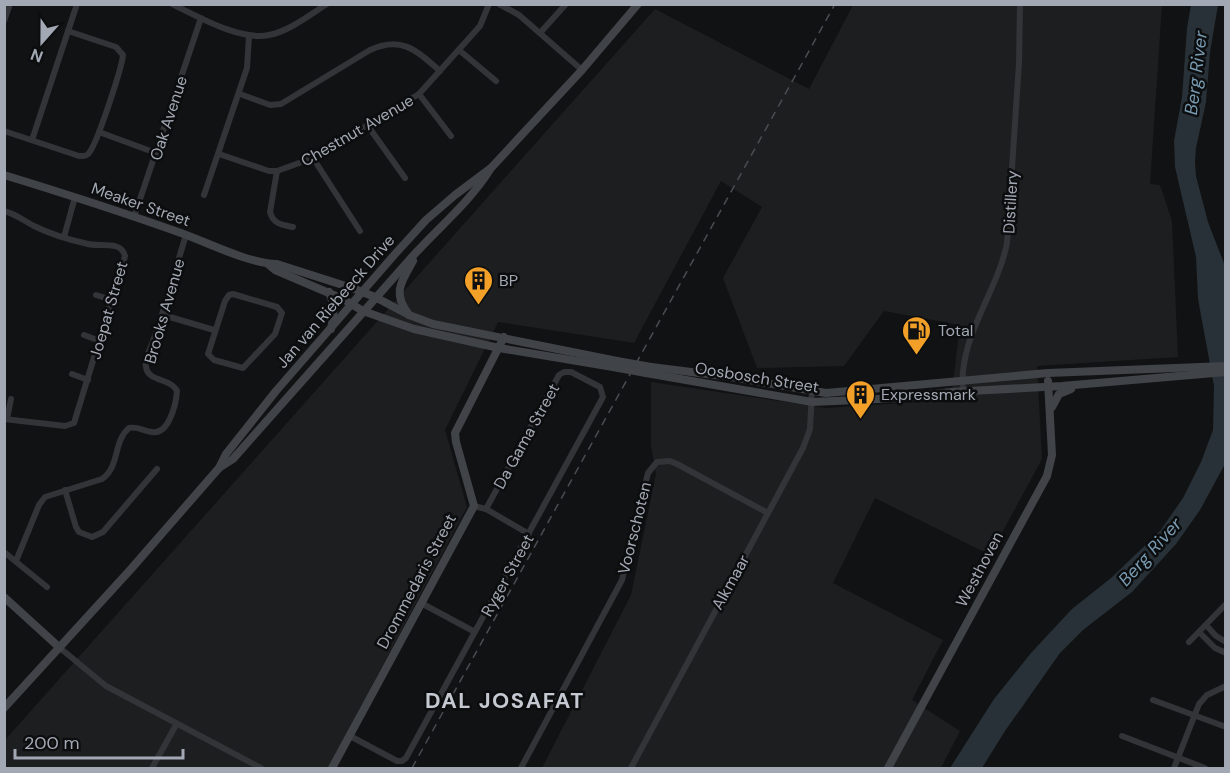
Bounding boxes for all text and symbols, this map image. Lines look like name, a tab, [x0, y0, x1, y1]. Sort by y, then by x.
north arrow	[12, 12, 72, 72]
water label: Berg River	[1179, 28, 1213, 116]
text: N	[28, 44, 46, 67]
street label: Oak Avenue	[145, 73, 192, 163]
street label: Chestnut Avenue	[297, 90, 417, 171]
street label: Distillery	[998, 170, 1023, 234]
street label: Meaker Street	[89, 178, 193, 231]
street label: Jan van Riebeeck Drive	[272, 230, 399, 372]
street label: Brooks Avenue	[139, 256, 190, 366]
street label: Joepat Street	[84, 259, 132, 362]
building icon: BP	[462, 264, 494, 306]
place label: BP	[499, 270, 518, 291]
fuel station icon: Total	[901, 314, 933, 356]
place label: Total	[938, 320, 973, 341]
street label: Oosbosch Street	[693, 357, 820, 398]
building icon: Expressmark	[844, 378, 876, 420]
street label: Da Gama Street	[489, 380, 564, 493]
place label: Expressmark	[881, 384, 976, 405]
street label: Voorschoten	[613, 480, 656, 576]
street label: Drommedaris Street	[372, 510, 461, 652]
water label: Berg River	[1113, 512, 1188, 591]
street label: Westhoven	[951, 528, 1008, 611]
street label: Ryger Street	[476, 530, 539, 620]
street label: Alkmaar	[707, 551, 754, 614]
district label: DAL JOSAFAT	[425, 686, 585, 715]
scale bar	[15, 722, 183, 760]
text: 200 m	[24, 731, 80, 755]

